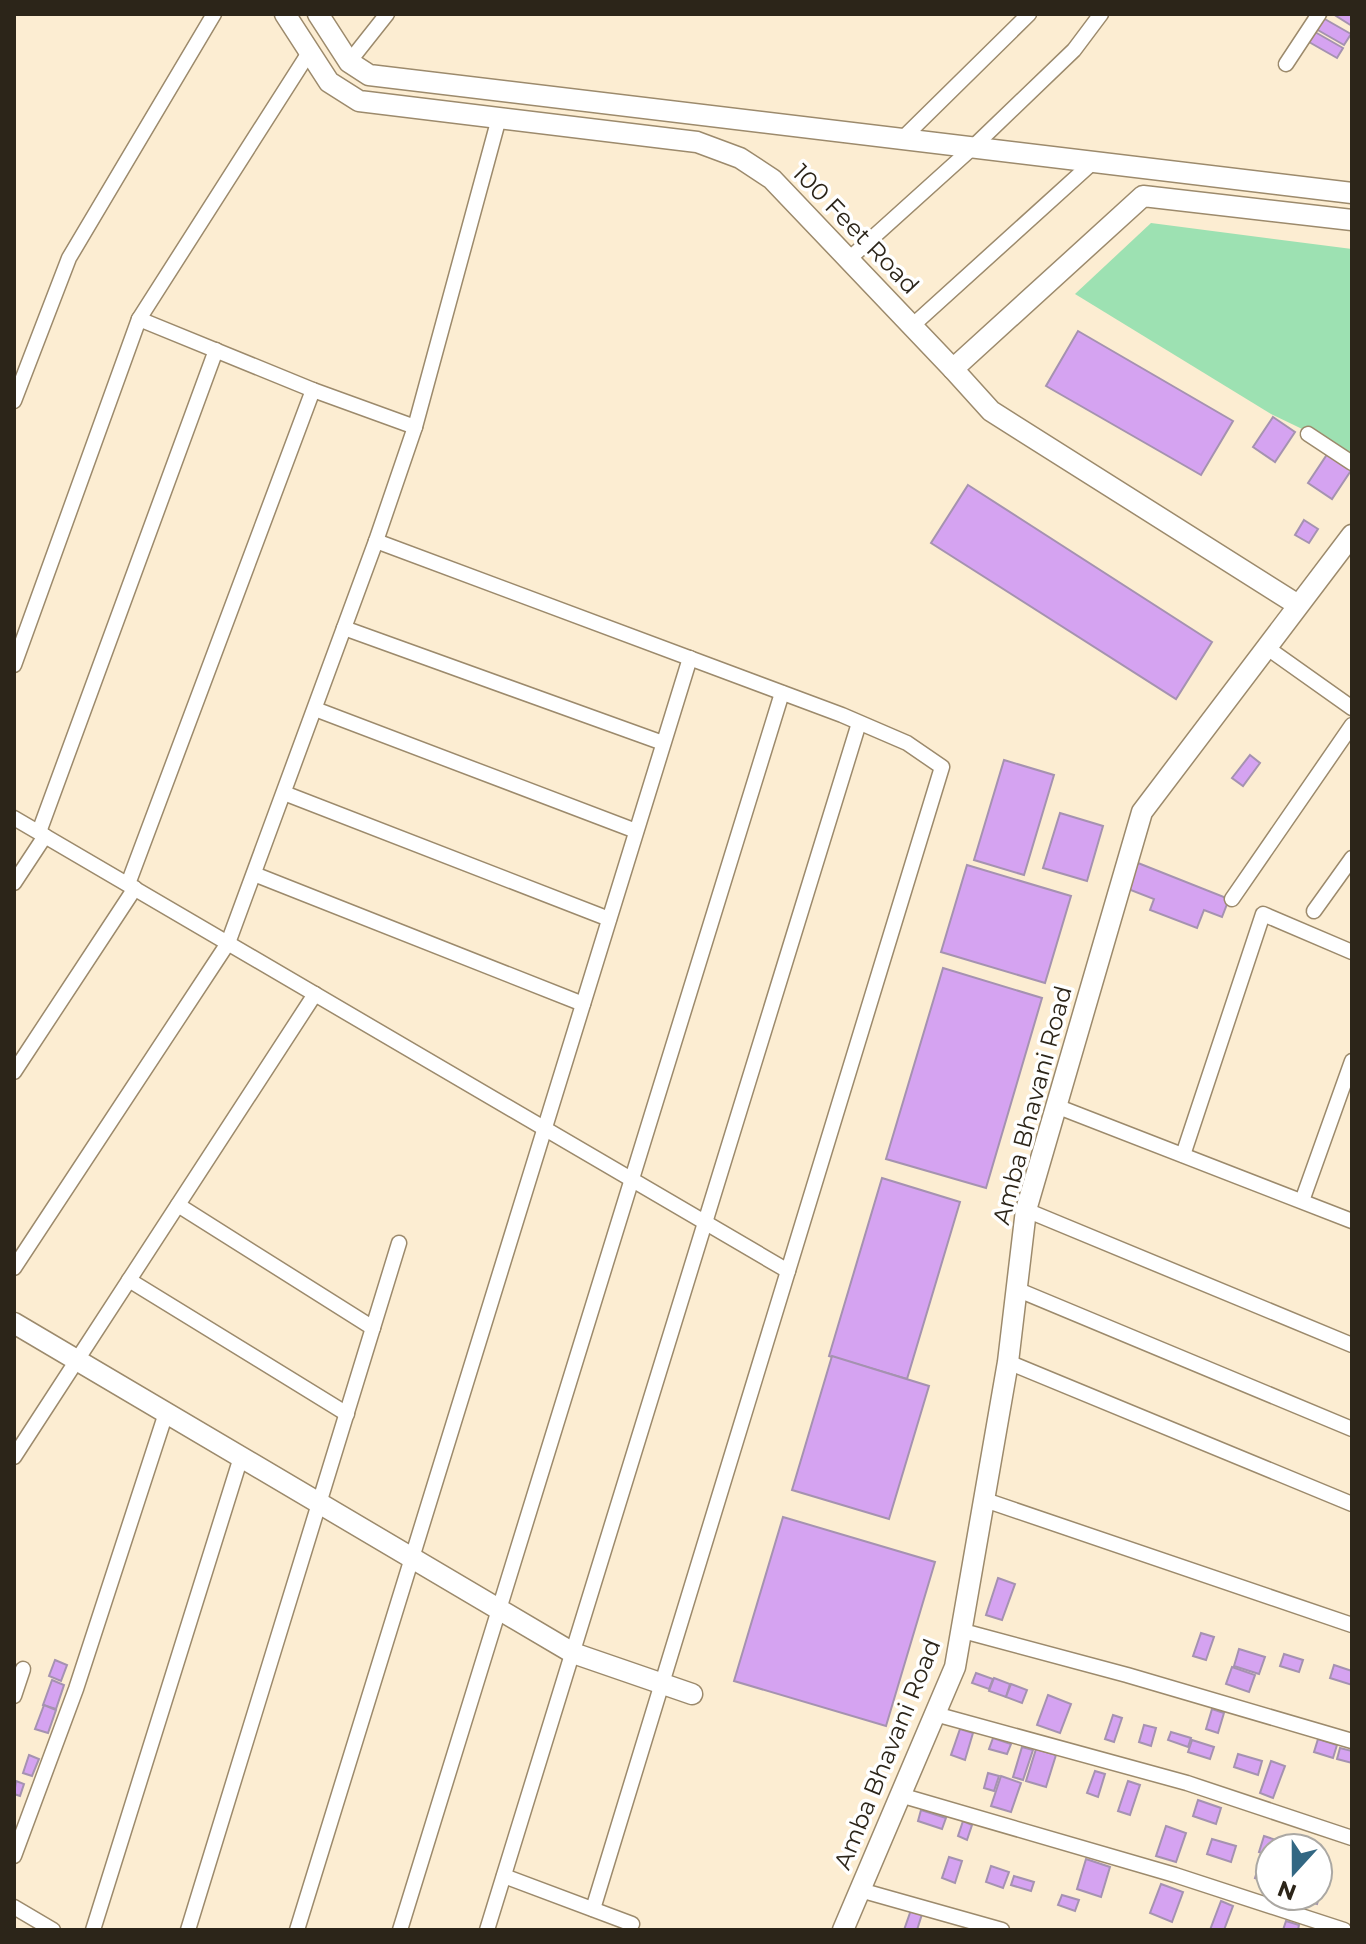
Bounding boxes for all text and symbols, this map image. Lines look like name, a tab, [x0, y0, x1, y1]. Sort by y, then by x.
street label: 100 Feet Road	[787, 158, 925, 300]
street label: Amba Bhavani Road	[986, 982, 1078, 1228]
street label: Amba Bhavani Road	[827, 1635, 947, 1873]
north arrow	[1254, 1832, 1334, 1912]
text: N	[1274, 1874, 1300, 1906]

